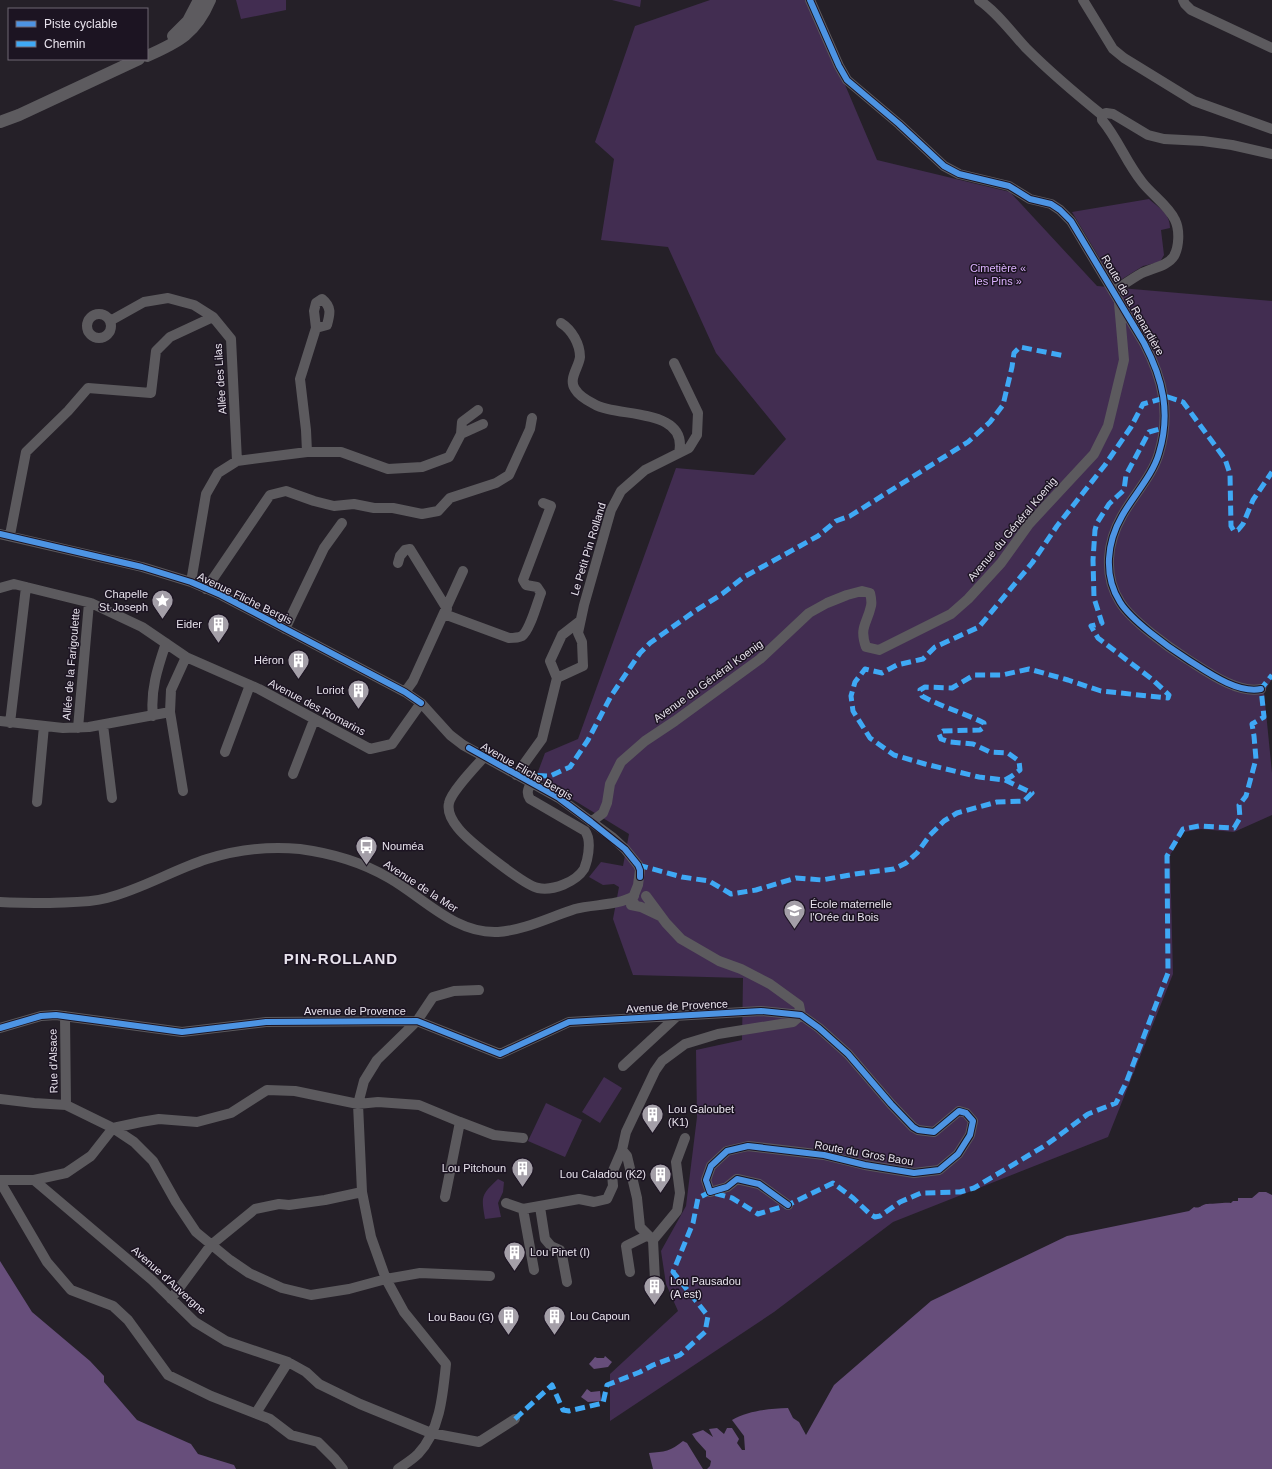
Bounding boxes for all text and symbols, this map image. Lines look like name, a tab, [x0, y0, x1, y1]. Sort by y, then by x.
legend	[8, 8, 148, 60]
text: Piste cyclable	[44, 17, 118, 31]
text: Chemin	[44, 37, 85, 51]
street label: Route de la Renardière	[1099, 253, 1167, 357]
park label: Cimetière « les Pins »	[970, 262, 1026, 287]
street label: Allée des Lilas	[212, 343, 228, 415]
street label: Avenue du Général Koenig	[965, 475, 1059, 583]
street label: Le Petit Pin Rolland	[568, 501, 608, 597]
street label: Avenue Fliche Bergis	[196, 570, 295, 626]
place icon: Chapelle St Joseph	[150, 587, 176, 620]
place label: Chapelle St Joseph	[99, 588, 148, 613]
street label: Allée de la Farigoulette	[60, 607, 82, 721]
building icon: Eider	[205, 611, 231, 644]
place label: Eider	[176, 618, 202, 630]
street label: Avenue du Général Koenig	[651, 637, 765, 725]
building icon: Héron	[286, 647, 312, 680]
place label: Héron	[254, 654, 284, 666]
street label: Avenue des Romarins	[266, 676, 368, 738]
building icon: Loriot	[346, 677, 372, 710]
place label: Loriot	[316, 684, 344, 696]
street label: Avenue Fliche Bergis	[479, 740, 575, 802]
bus stop icon: Nouméa	[353, 833, 379, 866]
place label: Nouméa	[382, 840, 424, 852]
street label: Avenue de la Mer	[382, 858, 461, 915]
school or university icon: École maternelle l'Orée du Bois	[782, 897, 808, 930]
place label: École maternelle l'Orée du Bois	[810, 898, 892, 923]
district label: PIN-ROLLAND	[284, 950, 398, 967]
street label: Avenue de Provence	[626, 997, 728, 1015]
street label: Avenue de Provence	[304, 1005, 406, 1017]
street label: Rue d'Alsace	[46, 1029, 60, 1093]
building icon: Lou Galoubet (K1)	[640, 1102, 666, 1135]
place label: Lou Galoubet (K1)	[668, 1103, 734, 1128]
street label: Route du Gros Baou	[814, 1138, 914, 1168]
building icon: Lou Pitchoun	[509, 1155, 535, 1188]
building icon: Lou Caladou (K2)	[648, 1161, 674, 1194]
place label: Lou Pitchoun	[442, 1162, 506, 1174]
place label: Lou Caladou (K2)	[560, 1168, 646, 1180]
building icon: Lou Pinet (I)	[502, 1239, 528, 1272]
street label: Avenue d'Auvergne	[130, 1244, 208, 1316]
place label: Lou Pinet (I)	[530, 1246, 590, 1258]
building icon: Lou Pausadou (A est)	[641, 1274, 667, 1307]
place label: Lou Pausadou (A est)	[670, 1275, 741, 1300]
building icon: Lou Capoun	[542, 1303, 568, 1336]
building icon: Lou Baou (G)	[496, 1304, 522, 1337]
place label: Lou Capoun	[570, 1310, 630, 1322]
place label: Lou Baou (G)	[428, 1311, 494, 1323]

